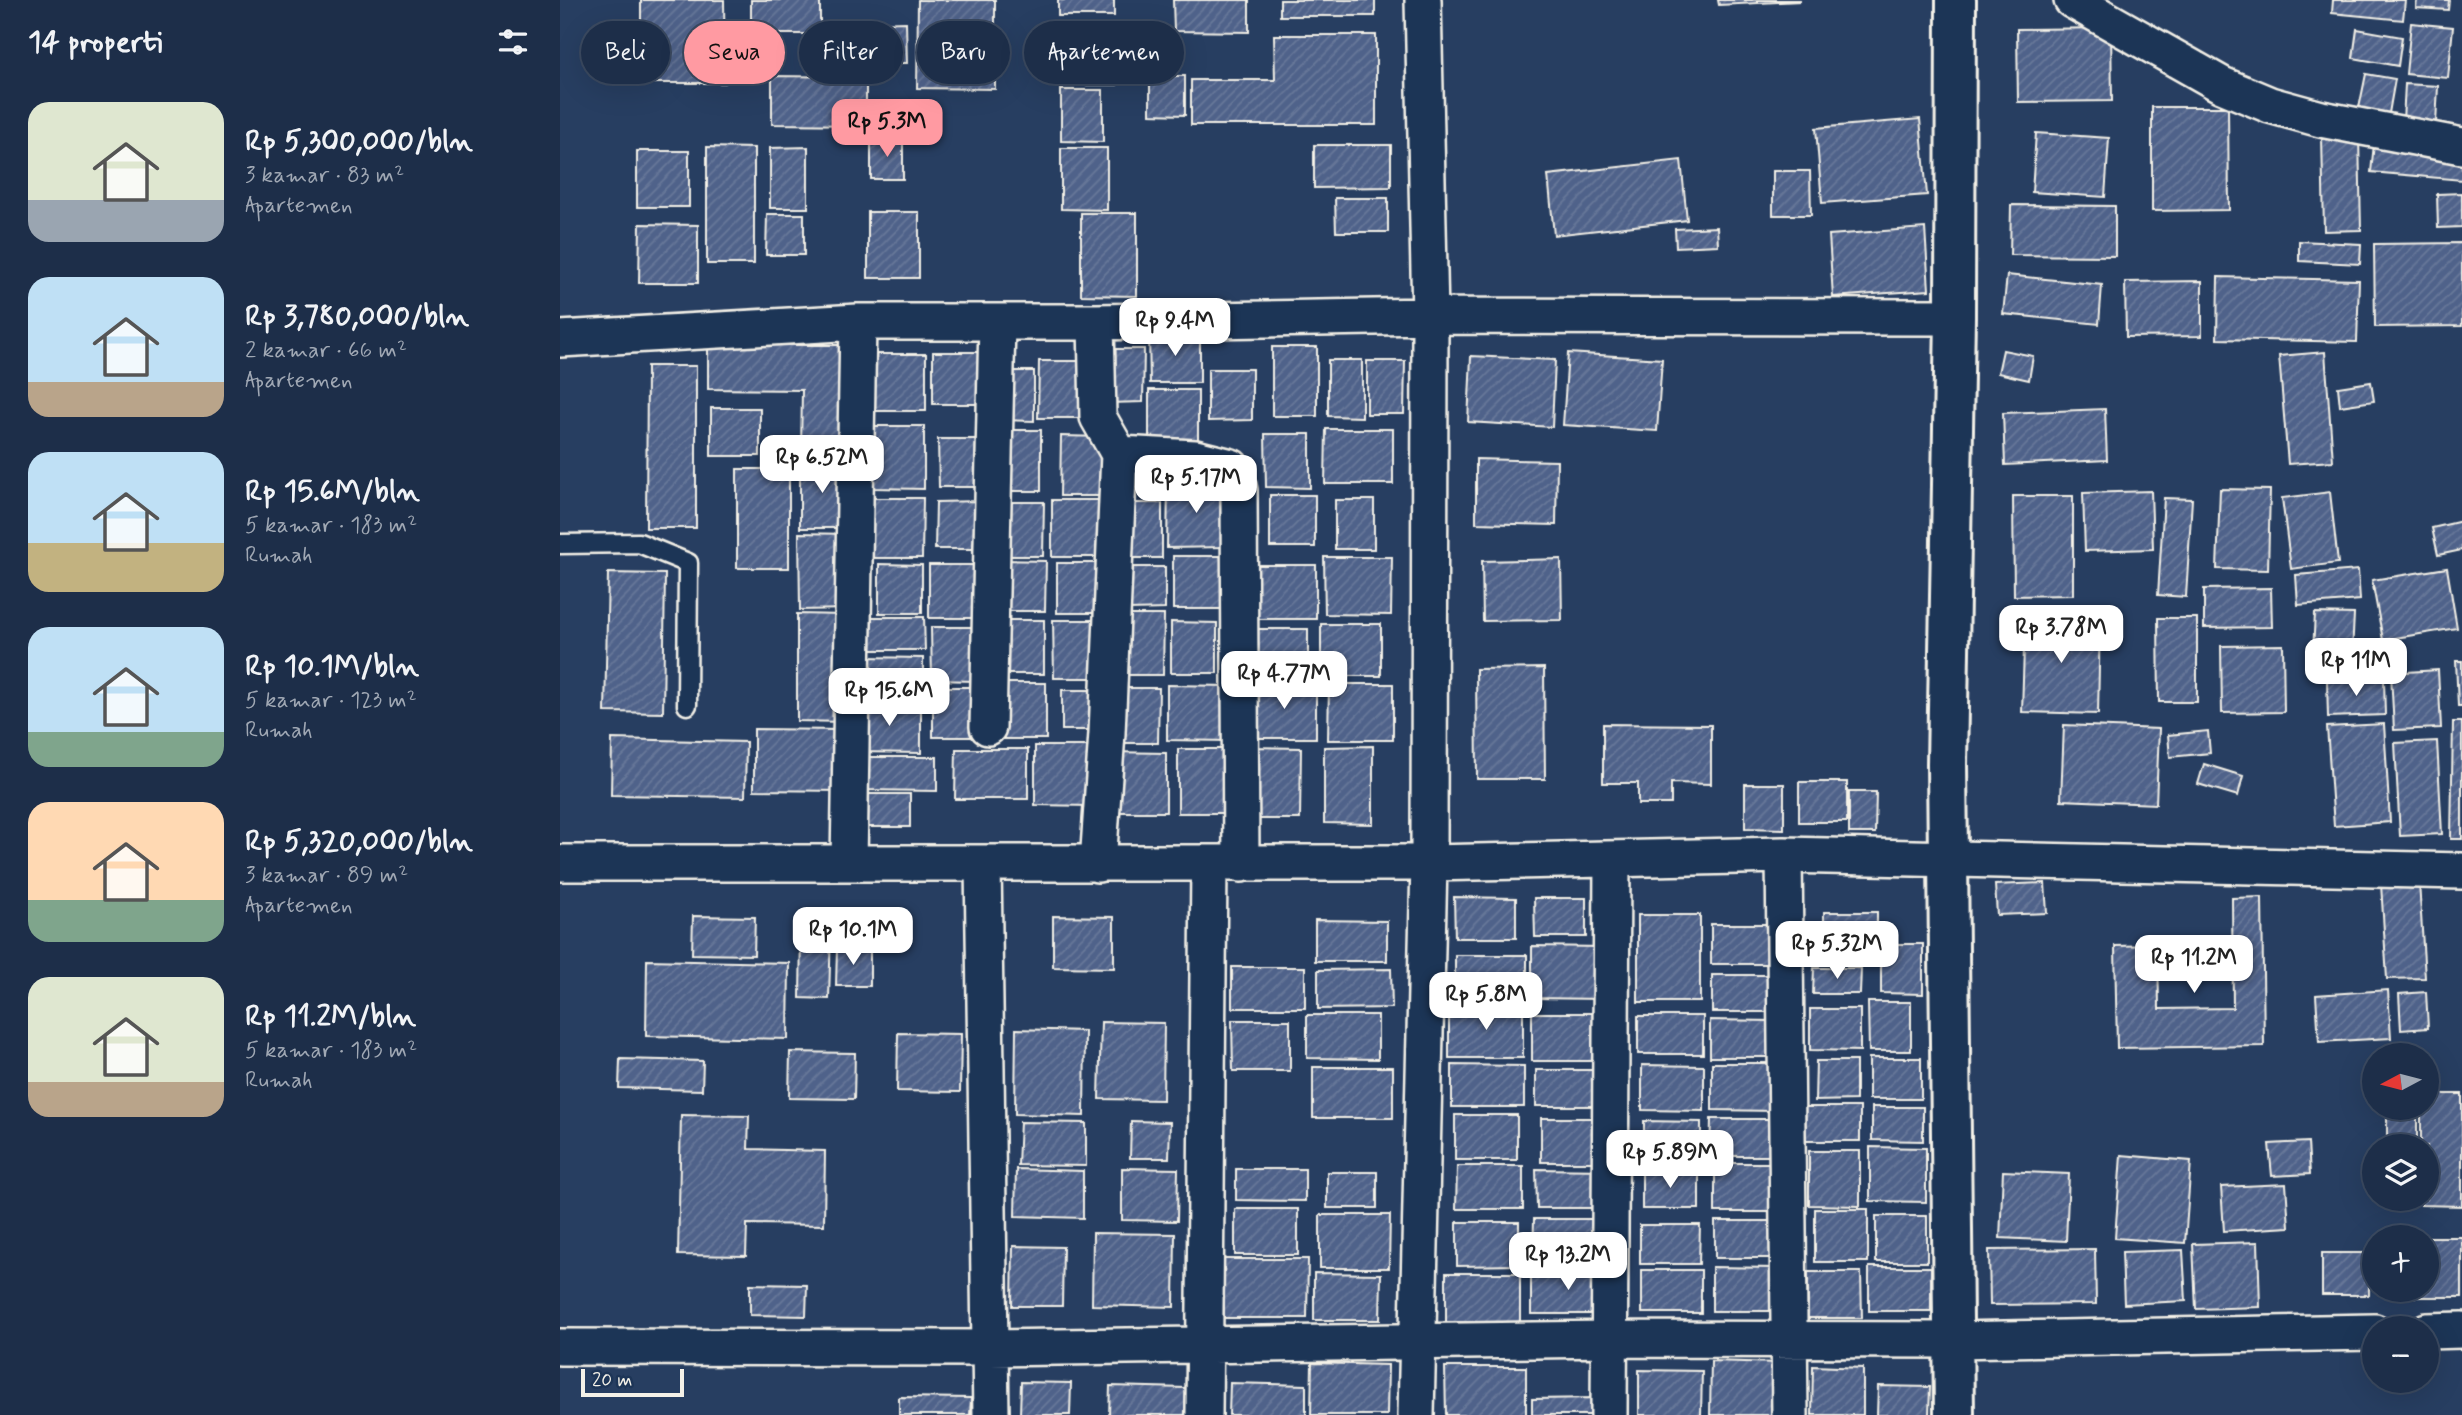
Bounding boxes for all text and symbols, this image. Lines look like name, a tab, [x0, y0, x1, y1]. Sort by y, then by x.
chip: Beli	[581, 21, 670, 84]
chip: Sewa	[684, 21, 785, 84]
chip: Filter	[799, 21, 903, 84]
chip: Baru	[917, 21, 1010, 84]
chip: Apartemen	[1024, 21, 1184, 84]
text: 14 properti	[28, 23, 162, 62]
icon: filters	[494, 23, 532, 61]
pin: Rp 5.3M	[822, 100, 952, 159]
text: Rp 5.3M	[848, 107, 926, 137]
text: Rp 5,300,000/bln	[245, 122, 473, 161]
icon: home	[84, 130, 168, 214]
text: 3 kamar · 83 m²	[245, 161, 404, 191]
text: Apartemen	[245, 191, 353, 221]
text: Rp 3,780,000/bln	[245, 297, 469, 336]
pin: Rp 9.4M	[1110, 298, 1240, 358]
icon: home	[84, 305, 168, 389]
text: Rp 9.4M	[1135, 306, 1215, 336]
text: 2 kamar · 66 m²	[245, 336, 407, 366]
text: Apartemen	[245, 366, 353, 396]
pin: Rp 6.52M	[750, 435, 894, 495]
text: Rp 6.52M	[776, 443, 868, 473]
pin: Rp 5.17M	[1124, 456, 1268, 515]
text: Rp 5.17M	[1151, 463, 1241, 493]
text: Rp 15.6M/bln	[245, 472, 420, 511]
icon: home	[84, 480, 168, 564]
text: 5 kamar · 183 m²	[245, 511, 417, 541]
text: Rumah	[245, 541, 313, 571]
pin: Rp 3.78M	[1989, 606, 2133, 665]
text: Rp 3.78M	[2015, 613, 2107, 643]
pin: Rp 11M	[2299, 638, 2413, 698]
text: Rp 11M	[2321, 646, 2391, 676]
text: Rp 10.1M/bln	[245, 647, 419, 686]
pin: Rp 4.77M	[1212, 652, 1356, 711]
icon: home	[84, 655, 168, 739]
text: Rp 4.77M	[1237, 659, 1331, 689]
pin: Rp 15.6M	[817, 668, 961, 728]
text: Rp 15.6M	[845, 676, 933, 706]
text: 5 kamar · 123 m²	[245, 686, 417, 716]
text: Rumah	[245, 716, 313, 746]
text: Rp 5,320,000/bln	[245, 822, 473, 861]
icon: home	[84, 830, 168, 914]
text: 3 kamar · 89 m²	[245, 861, 408, 891]
text: Apartemen	[245, 891, 353, 921]
pin: Rp 10.1M	[781, 908, 925, 967]
text: Rp 10.1M	[809, 915, 897, 945]
pin: Rp 5.32M	[1765, 922, 1909, 981]
text: Rp 5.32M	[1792, 929, 1883, 959]
pin: Rp 11.2M	[2122, 936, 2266, 995]
text: Rp 11.2M	[2151, 943, 2237, 973]
pin: Rp 5.8M	[1421, 972, 1551, 1032]
text: Rp 5.8M	[1445, 980, 1527, 1010]
text: Rp 11.2M/bln	[245, 997, 416, 1036]
icon: home	[84, 1005, 168, 1089]
text: 5 kamar · 183 m²	[245, 1036, 417, 1066]
north arrow	[2362, 1043, 2440, 1120]
map controls	[2362, 1043, 2439, 1393]
text: Rumah	[245, 1066, 313, 1096]
pin: Rp 5.89M	[1598, 1130, 1742, 1190]
button: layers	[2362, 1134, 2439, 1211]
text: Rp 5.89M	[1622, 1138, 1718, 1168]
button: +	[2362, 1225, 2439, 1302]
pin: Rp 13.2M	[1496, 1232, 1640, 1292]
text: Rp 13.2M	[1525, 1240, 1611, 1270]
button: −	[2362, 1316, 2439, 1393]
scale bar	[581, 1366, 684, 1398]
text: 20 m	[592, 1368, 632, 1393]

